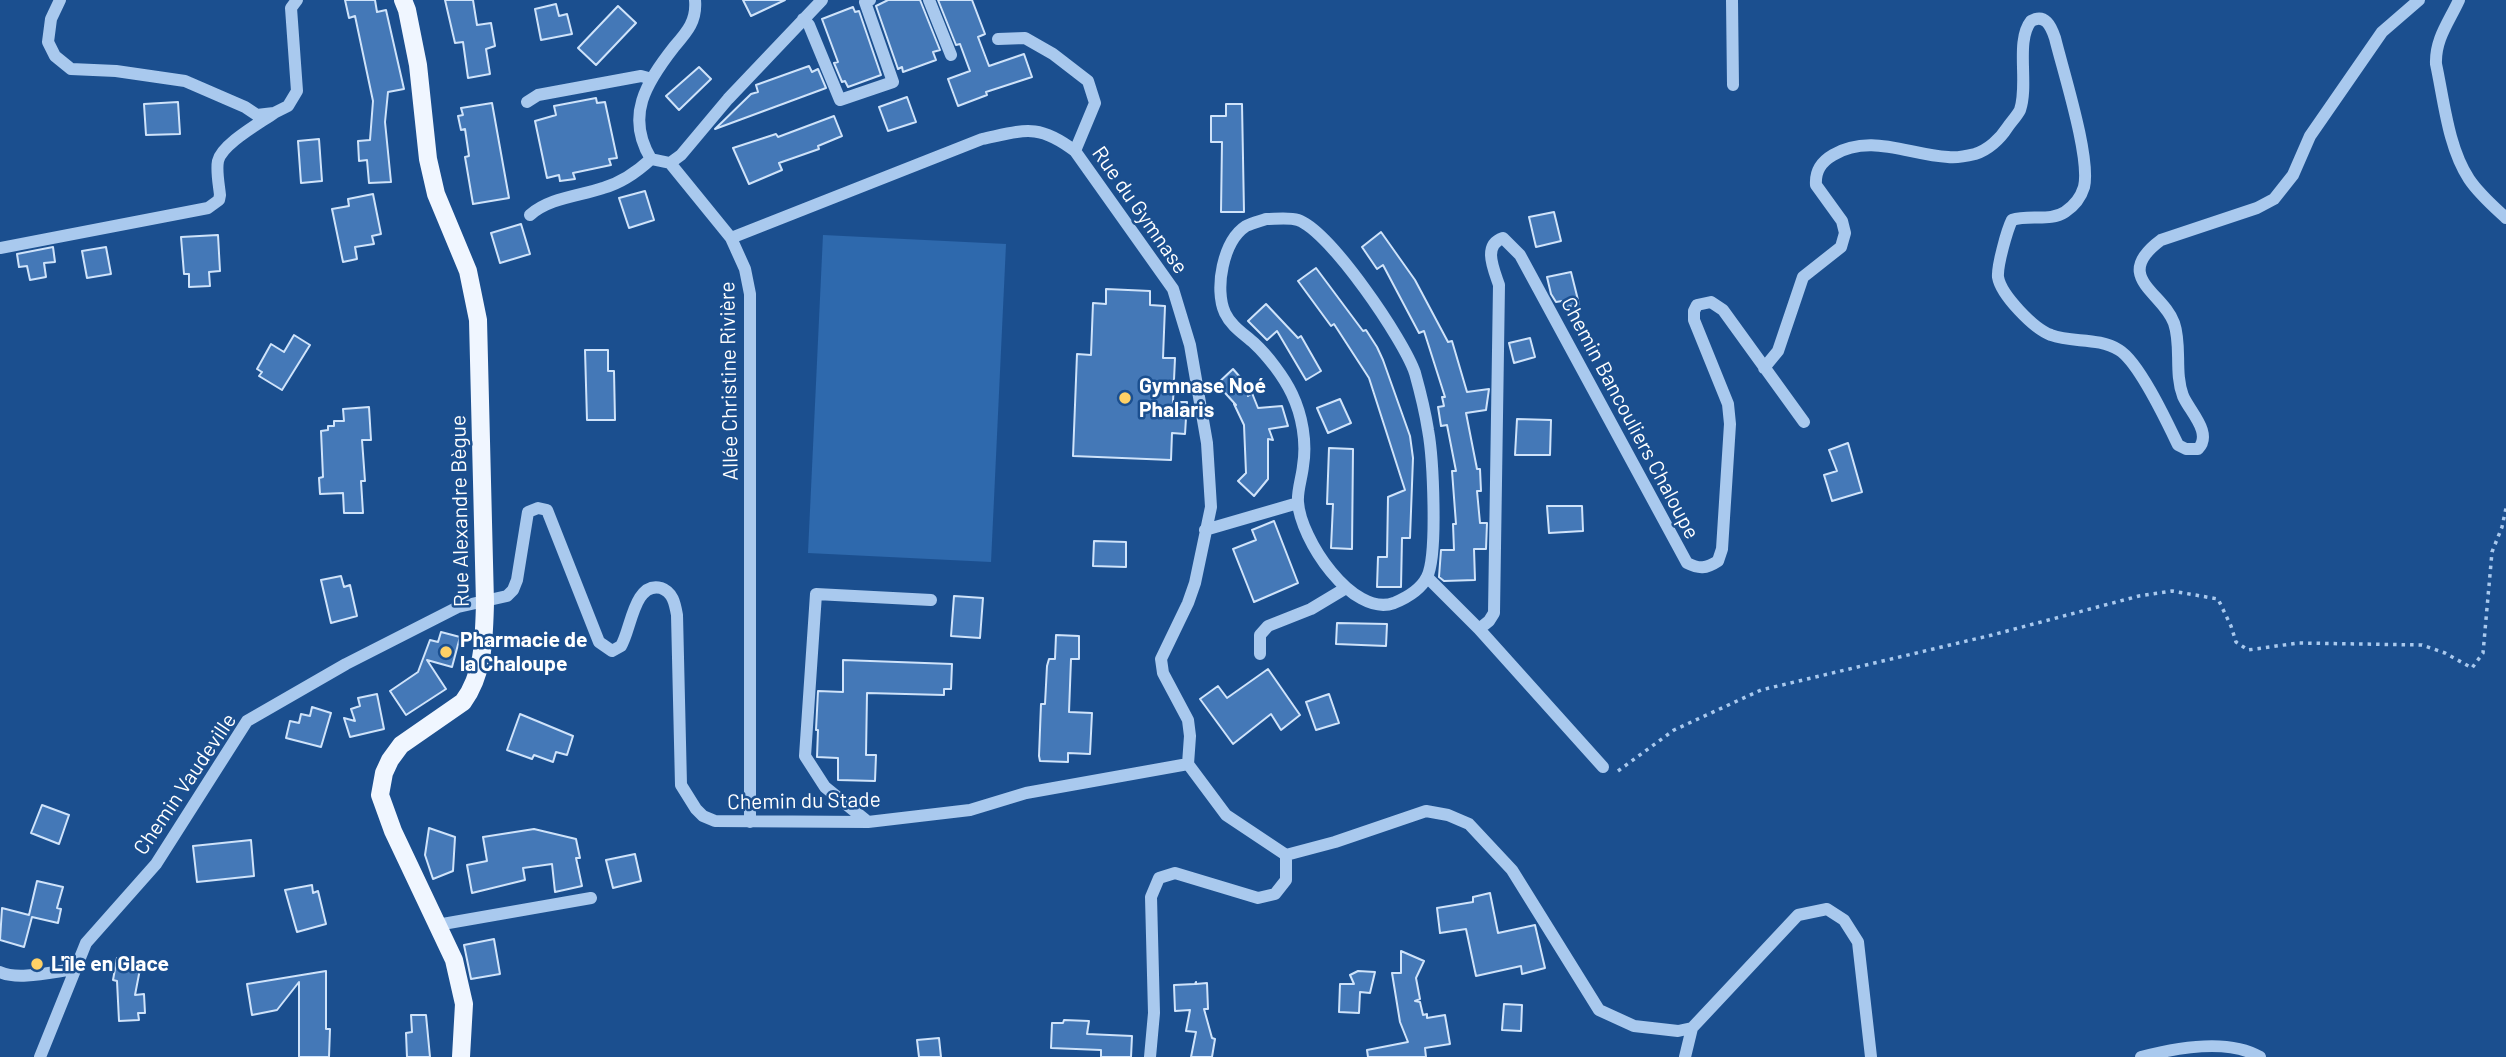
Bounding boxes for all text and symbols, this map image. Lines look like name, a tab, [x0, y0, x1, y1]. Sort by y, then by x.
street label: Rue du Gymnase	[1087, 141, 1193, 279]
street label: Allée Christine Rivière	[715, 281, 743, 481]
street label: Chemin Bancouliers Chaloupe	[1555, 293, 1705, 543]
place label: Gymnase Noé Phalaris	[1139, 373, 1266, 423]
marker: Gymnase Noé Phalaris	[1117, 390, 1133, 406]
street label: Rue Alexandre Bègue	[446, 415, 474, 607]
place label: Pharmacie de la Chaloupe	[460, 627, 587, 677]
marker: Pharmacie de la Chaloupe	[438, 644, 454, 660]
street label: Chemin Vaudeville	[128, 708, 242, 860]
street label: Chemin du Stade	[727, 787, 881, 815]
place label: L'île en Glace	[51, 951, 169, 977]
marker: L'île en Glace	[29, 956, 45, 972]

